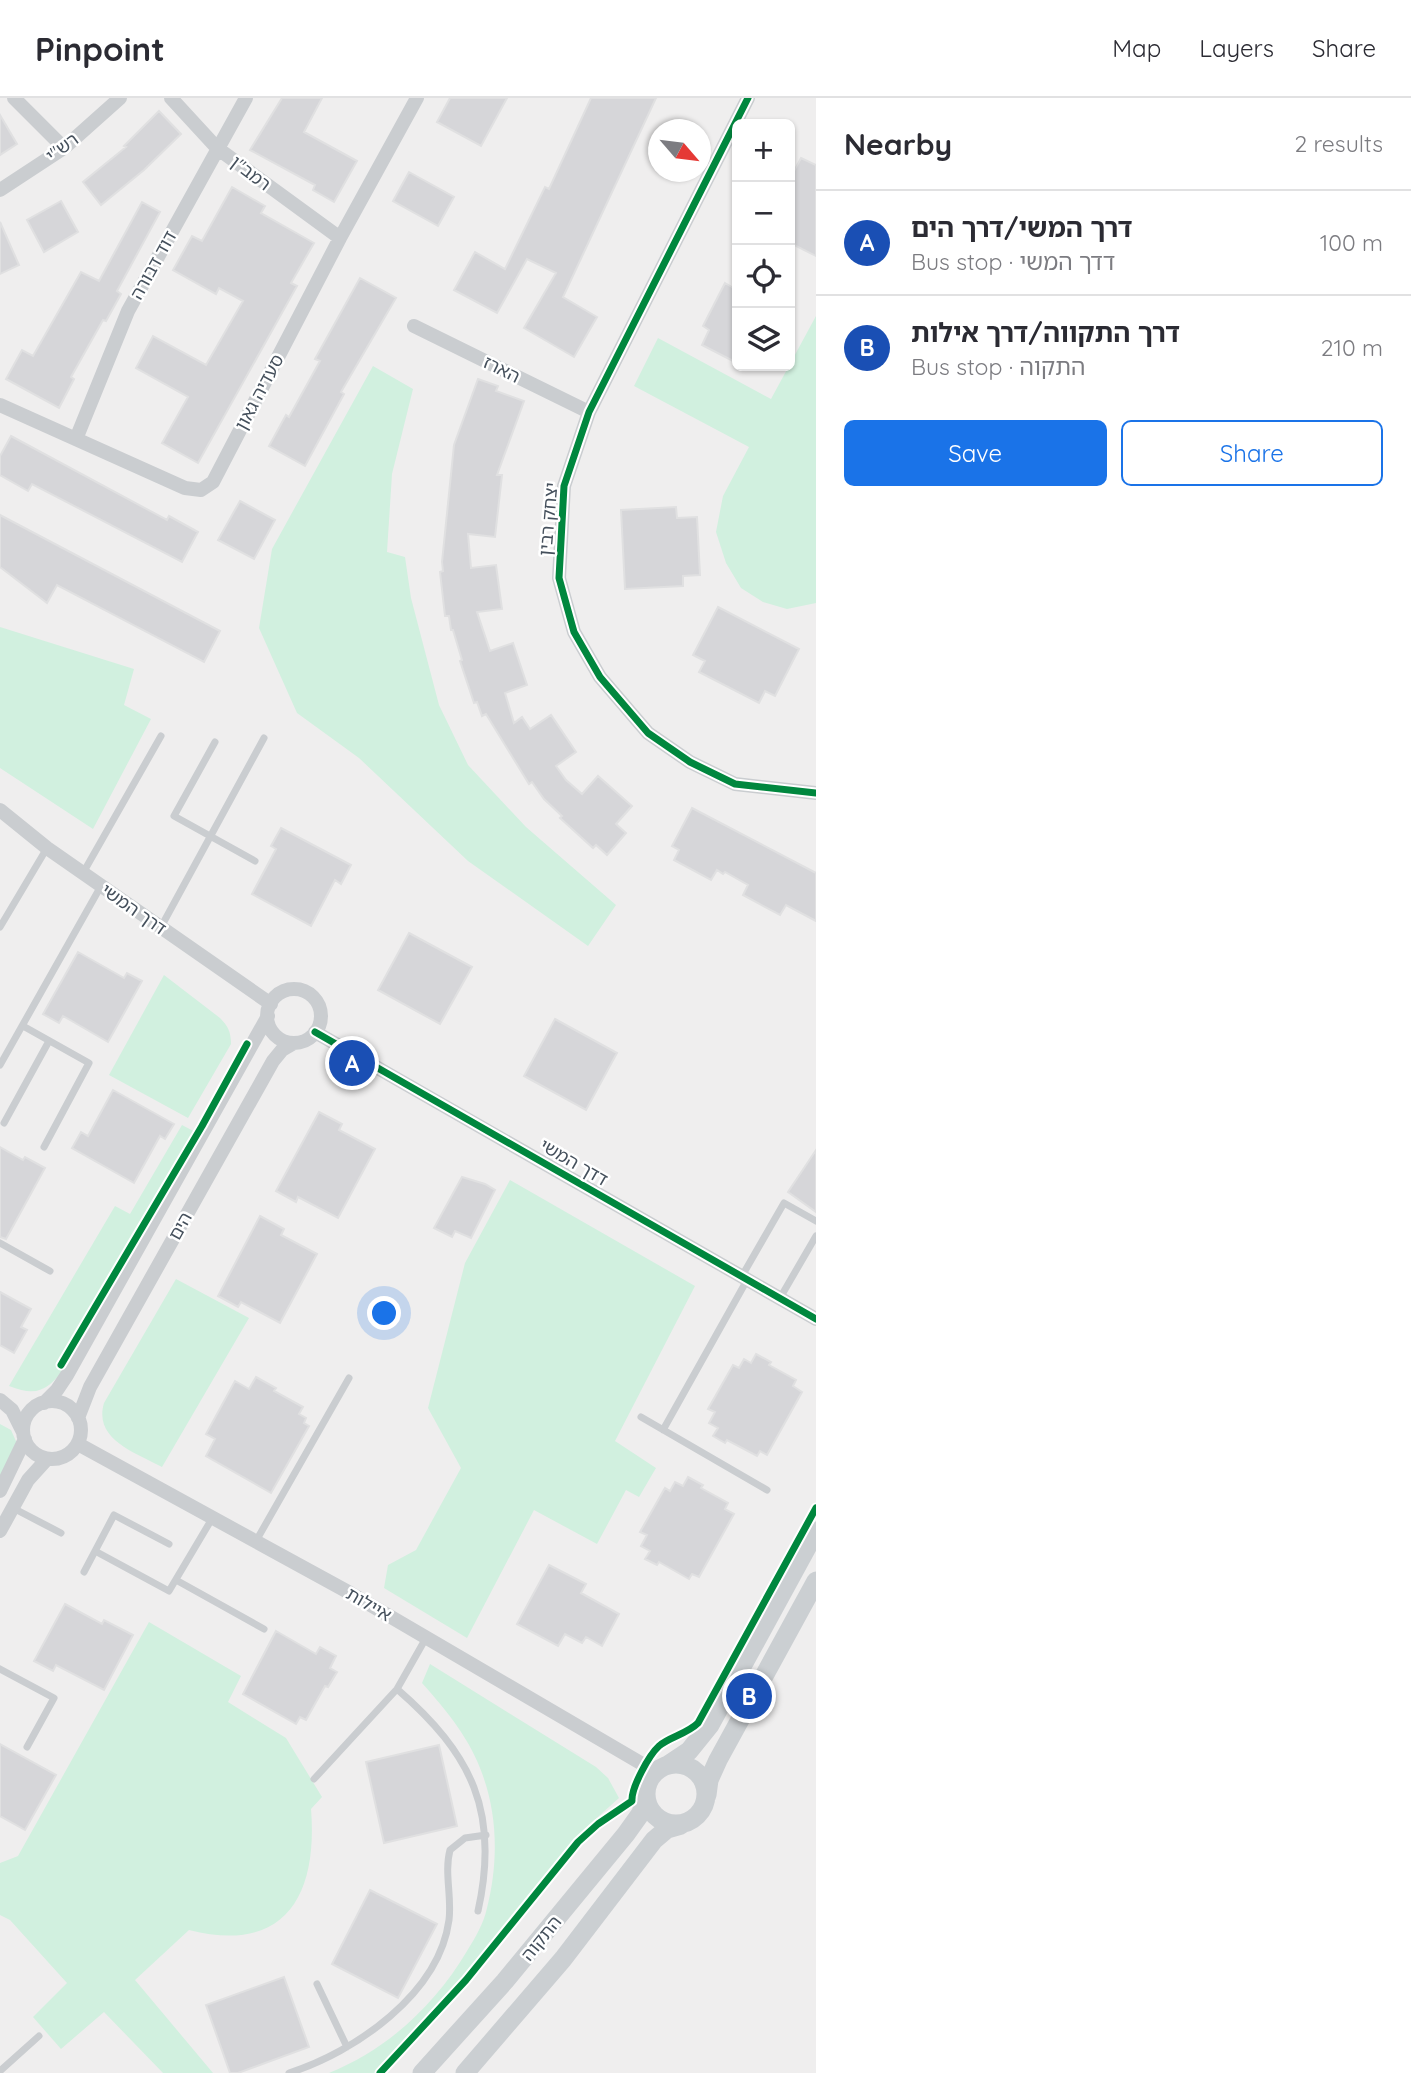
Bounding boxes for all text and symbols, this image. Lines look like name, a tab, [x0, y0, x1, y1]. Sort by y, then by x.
text: Pinpoint	[35, 28, 165, 69]
text: Map	[1112, 33, 1161, 63]
text: Layers	[1199, 33, 1274, 63]
text: Share	[1312, 33, 1376, 63]
north arrow	[648, 119, 711, 182]
map controls	[732, 119, 795, 371]
button: +	[732, 119, 795, 182]
text: Nearby	[844, 125, 952, 163]
street label: רש"י	[41, 127, 83, 167]
text: 2 results	[1294, 129, 1383, 158]
street label: רמב"ן	[226, 150, 276, 196]
button: −	[732, 182, 795, 245]
text: דרך המשי/דרך הים	[911, 211, 1132, 244]
street label: דוד דבורה	[125, 226, 181, 303]
text: A	[860, 228, 874, 257]
text: 100 m	[1320, 228, 1383, 257]
button: locate	[732, 245, 795, 308]
text: Bus stop · דדך המשי	[911, 247, 1115, 276]
button: layers	[732, 308, 795, 371]
text: דרך התקווה/דרך אילות	[911, 316, 1180, 349]
text: B	[859, 333, 875, 362]
text: 210 m	[1321, 333, 1383, 362]
street label: סעדיה גאון	[229, 350, 289, 434]
street label: הארז	[480, 350, 524, 388]
text: Bus stop · התקוה	[911, 352, 1085, 381]
button: Save	[844, 420, 1107, 486]
button: Share	[1121, 420, 1383, 486]
street label: יצחק רבין	[533, 481, 563, 557]
street label: דרך המשי	[97, 878, 171, 940]
pin: A	[329, 1037, 375, 1089]
street label: דדך המשי	[536, 1133, 612, 1191]
street label: הים	[163, 1208, 197, 1244]
your location	[367, 1296, 401, 1330]
street label: איילות	[342, 1582, 396, 1626]
pin: B	[726, 1670, 772, 1722]
street label: התקוה	[516, 1911, 566, 1965]

